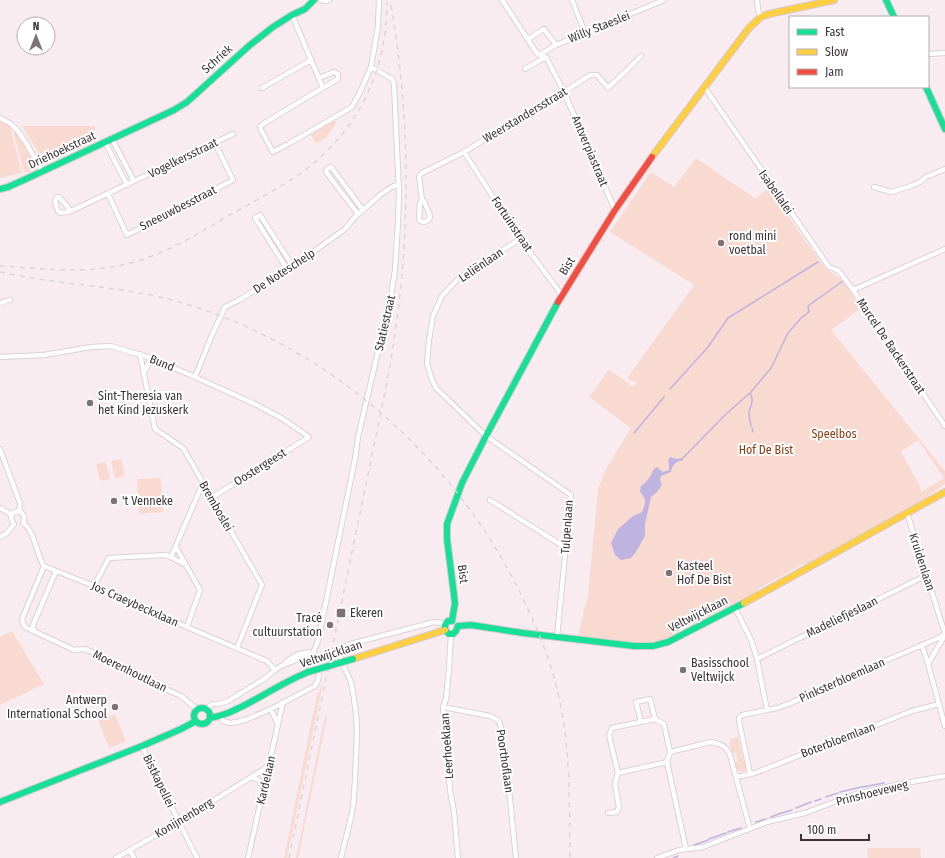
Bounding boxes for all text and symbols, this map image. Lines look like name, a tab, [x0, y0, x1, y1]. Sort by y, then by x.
street label: Willy Staeslei	[566, 8, 632, 46]
north arrow	[16, 16, 56, 56]
legend	[789, 16, 929, 88]
text: N	[33, 20, 39, 33]
text: Fast	[825, 25, 844, 39]
street label: Schriek	[199, 41, 235, 76]
text: Slow	[825, 45, 848, 59]
text: Jam	[825, 65, 843, 79]
street label: Weerstandersstraat	[480, 84, 570, 146]
street label: Antverpiastraat	[569, 113, 611, 189]
street label: Driehoekstraat	[26, 128, 98, 172]
street label: Vogelkersstraat	[146, 135, 220, 181]
street label: Isabellalei	[756, 167, 796, 217]
street label: Sneeuwbesstraat	[137, 183, 219, 233]
street label: Fortuinstraat	[488, 194, 536, 254]
place label: rond mini voetbal	[729, 229, 776, 257]
marker: rond mini voetbal	[716, 238, 726, 248]
street label: Leliënlaan	[456, 245, 506, 285]
street label: De Noteschelp	[250, 246, 318, 296]
street label: Bist	[556, 254, 578, 278]
street label: Statiestraat	[372, 294, 398, 352]
street label: Marcel De Backerstraat	[854, 296, 928, 397]
street label: Bund	[148, 352, 176, 374]
place label: Sint-Theresia van het Kind Jezuskerk	[98, 389, 189, 417]
marker: Sint-Theresia van het Kind Jezuskerk	[85, 398, 95, 408]
park label: Speelbos	[811, 427, 857, 441]
park label: Hof De Bist	[739, 443, 793, 457]
street label: Oostergeest	[231, 445, 289, 489]
street label: Bremboslei	[196, 478, 236, 534]
place label: 't Venneke	[122, 494, 173, 508]
marker: 't Venneke	[109, 496, 119, 506]
street label: Tulpenlaan	[558, 499, 576, 555]
street label: Kruidenlaan	[906, 531, 938, 593]
place label: Kasteel Hof De Bist	[677, 559, 732, 587]
street label: Bist	[455, 564, 471, 584]
marker: Kasteel Hof De Bist	[664, 568, 674, 578]
street label: Jos Craeybeckxlaan	[89, 579, 181, 629]
street label: Veltwijcklaan	[666, 593, 730, 635]
street label: Madeliefjeslaan	[804, 594, 880, 640]
place label: Ekeren	[350, 606, 383, 620]
marker: Ekeren	[335, 607, 347, 619]
place label: Tracé cultuurstation	[253, 611, 322, 639]
marker: Tracé cultuurstation	[325, 620, 335, 630]
street label: Veltwijcklaan	[298, 637, 364, 671]
street label: Moerenhoutlaan	[91, 647, 169, 695]
street label: Pinksterbloemlaan	[797, 655, 887, 705]
place label: Basisschool Veltwijck	[691, 656, 749, 684]
marker: Basisschool Veltwijck	[678, 665, 688, 675]
place label: Antwerp International School	[7, 693, 107, 721]
marker: Antwerp International School	[110, 702, 120, 712]
street label: Leerhoeklaan	[438, 712, 456, 780]
street label: Boterbloemlaan	[799, 719, 877, 761]
street label: Poorthoflaan	[494, 728, 516, 794]
street label: Bistkapellei	[140, 752, 178, 810]
street label: Kardelaan	[254, 754, 278, 806]
street label: Prinshoeveweg	[834, 777, 910, 809]
street label: Konijnenberg	[152, 795, 216, 841]
scale bar	[801, 816, 869, 842]
text: 100 m	[807, 823, 836, 837]

